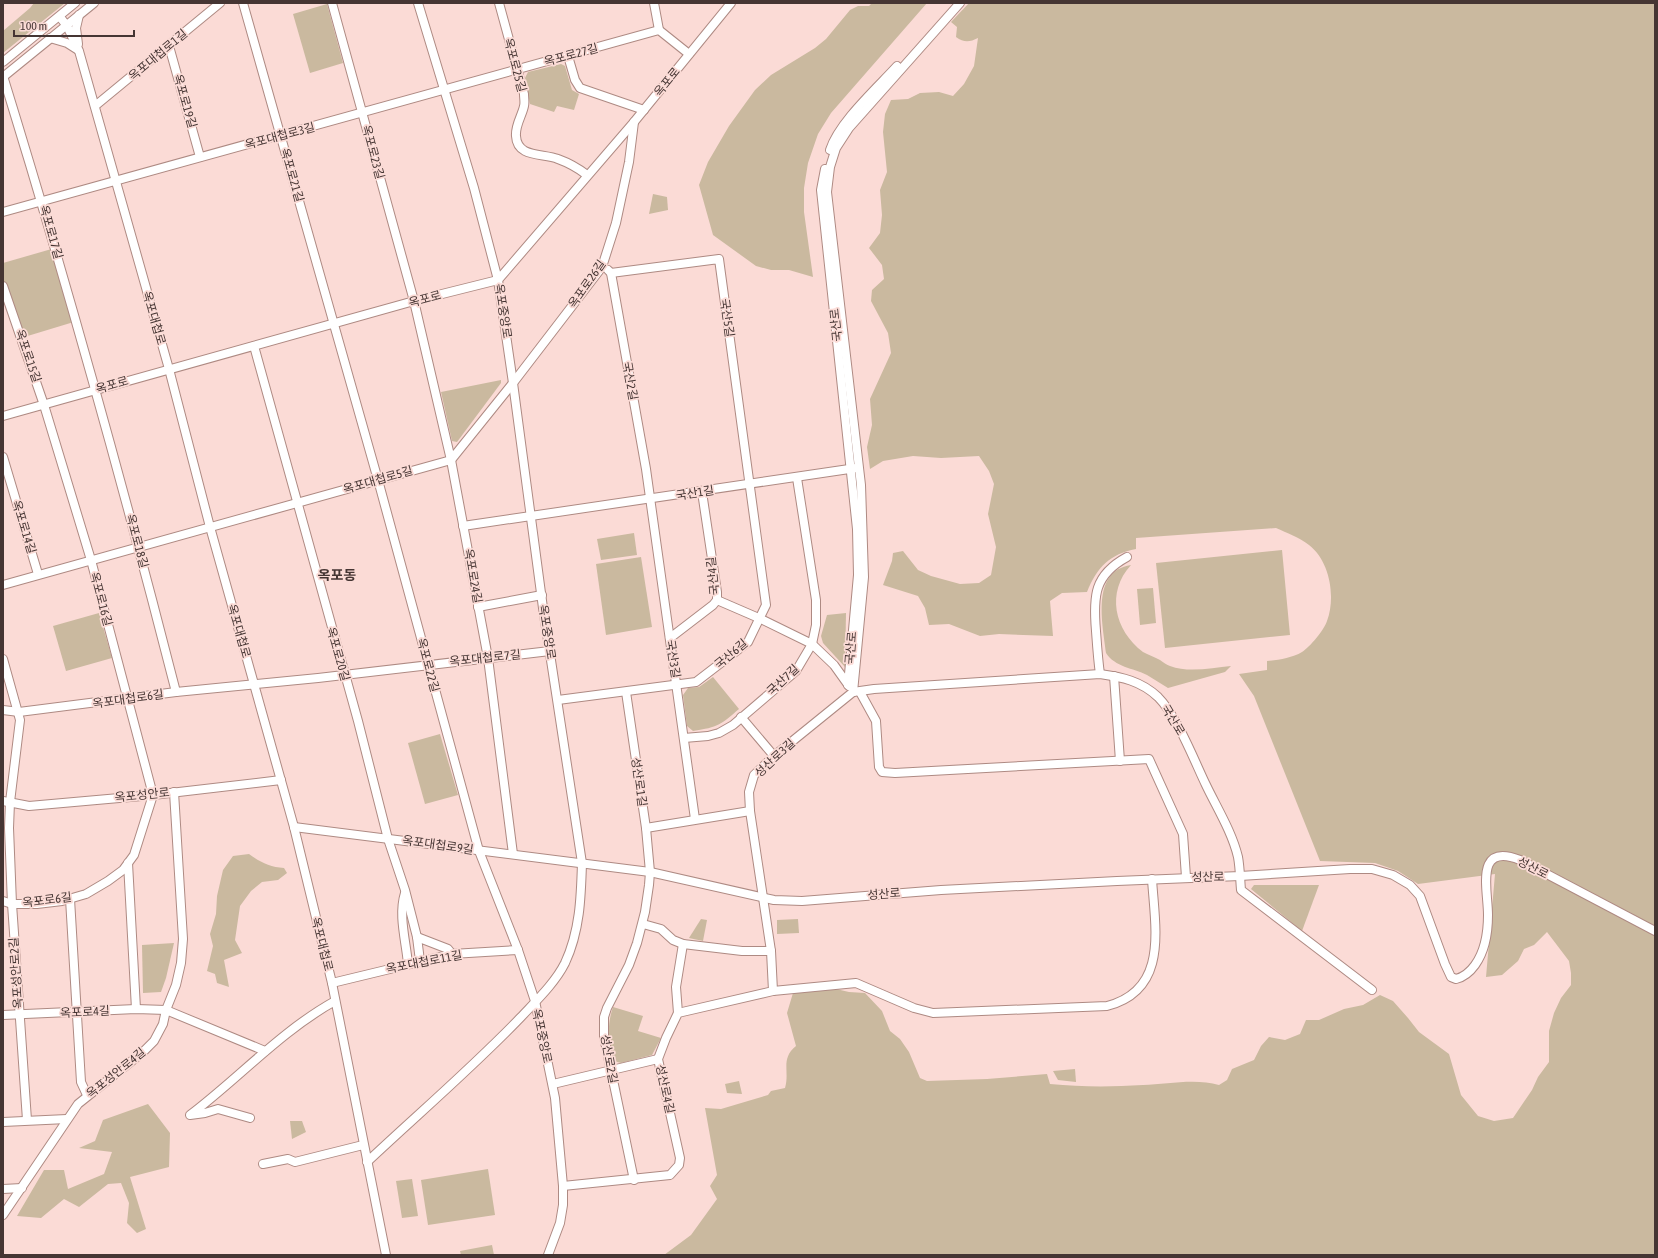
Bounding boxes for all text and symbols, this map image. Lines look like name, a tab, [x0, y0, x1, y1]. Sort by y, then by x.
scale bar	[14, 12, 134, 38]
text: 100 m	[20, 19, 47, 33]
street label: 옥포대첩로1길	[126, 27, 190, 83]
street label: 옥포로25길	[501, 36, 529, 94]
street label: 옥포로27길	[542, 41, 600, 69]
street label: 옥포로	[651, 65, 683, 99]
street label: 옥포로19길	[171, 72, 199, 130]
street label: 옥포대첩로3길	[243, 120, 317, 152]
street label: 옥포로23길	[359, 123, 387, 181]
street label: 옥포로21길	[278, 146, 306, 204]
street label: 옥포로17길	[37, 203, 65, 261]
street label: 옥포로26길	[565, 257, 609, 311]
street label: 옥포중앙로	[492, 283, 514, 339]
street label: 옥포로	[407, 288, 443, 310]
street label: 옥포대첩로	[140, 290, 168, 346]
street label: 국산5길	[717, 298, 737, 338]
street label: 국산로	[827, 308, 845, 342]
street label: 옥포로15길	[12, 328, 44, 384]
street label: 국산2길	[620, 361, 640, 401]
street label: 옥포로	[94, 374, 130, 396]
street label: 옥포대첩로5길	[342, 463, 414, 497]
street label: 국산1길	[675, 483, 715, 503]
street label: 옥포로14길	[9, 498, 39, 556]
street label: 옥포로18길	[123, 512, 151, 570]
street label: 옥포로24길	[461, 547, 485, 605]
street label: 국산4길	[704, 556, 722, 596]
district label: 옥포동	[318, 567, 356, 583]
street label: 옥포로16길	[87, 570, 115, 628]
street label: 옥포대첩로	[225, 603, 253, 659]
street label: 옥포중앙로	[536, 604, 558, 660]
street label: 옥포로20길	[324, 625, 352, 683]
street label: 국산로	[843, 631, 859, 665]
street label: 옥포로22길	[414, 636, 442, 694]
street label: 국산6길	[712, 636, 750, 672]
street label: 국산3길	[663, 639, 683, 679]
street label: 옥포대첩로7길	[449, 647, 521, 669]
street label: 국산7길	[764, 662, 802, 698]
street label: 옥포대첩로6길	[91, 687, 165, 711]
street label: 국산로	[1158, 702, 1188, 738]
street label: 성산로3길	[752, 736, 798, 780]
street label: 성산로1길	[629, 756, 649, 808]
street label: 옥포성안로	[114, 785, 170, 805]
street label: 옥포대첩로9길	[401, 833, 475, 857]
street label: 성산로	[1515, 854, 1551, 882]
street label: 성산로	[1191, 870, 1225, 884]
street label: 성산로	[867, 886, 901, 902]
street label: 옥포로6길	[21, 890, 73, 910]
street label: 옥포대첩로	[309, 916, 335, 972]
street label: 옥포성안로2길	[7, 937, 25, 1009]
street label: 옥포대첩로11길	[385, 948, 463, 976]
street label: 옥포로4길	[60, 1004, 110, 1020]
street label: 옥포중앙로	[529, 1008, 555, 1064]
street label: 성산로2길	[598, 1033, 620, 1085]
street label: 옥포성안로4길	[84, 1045, 148, 1101]
street label: 성산로4길	[653, 1063, 677, 1115]

